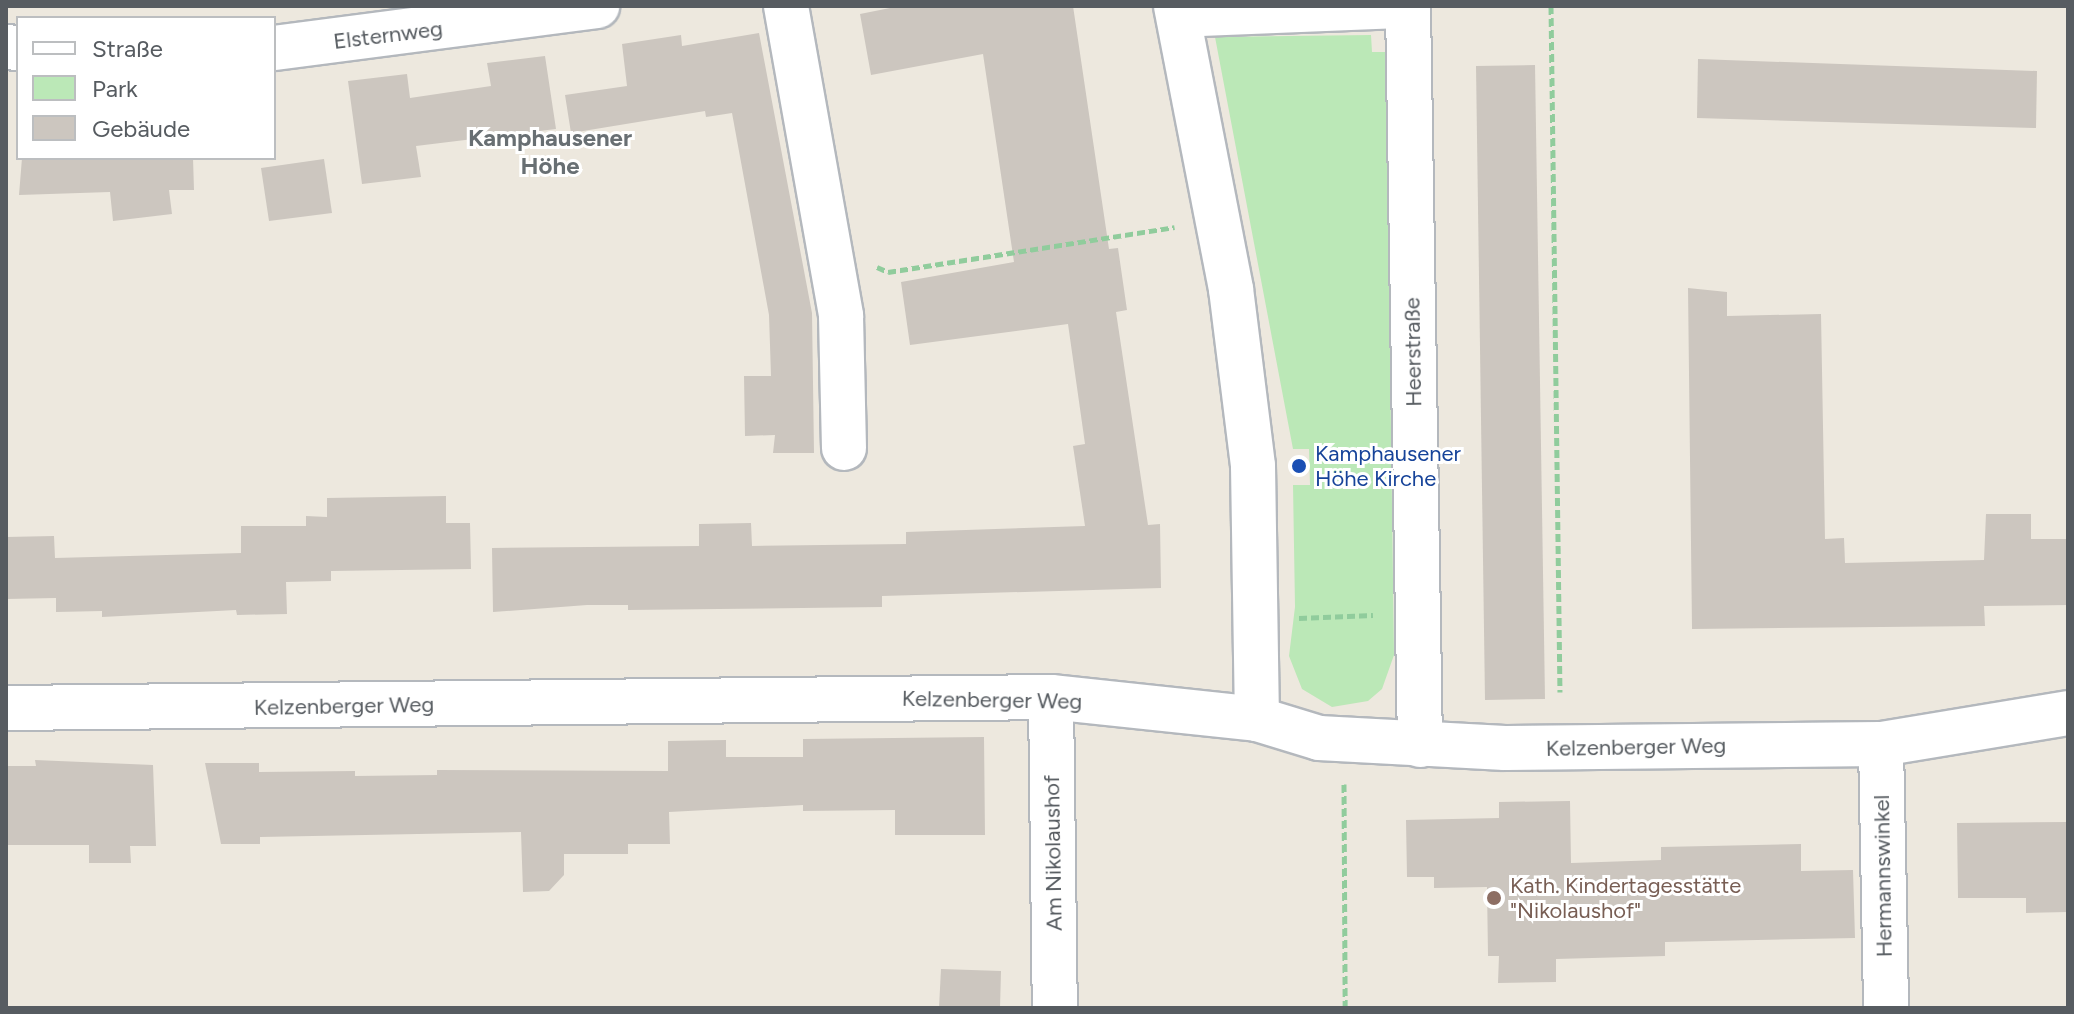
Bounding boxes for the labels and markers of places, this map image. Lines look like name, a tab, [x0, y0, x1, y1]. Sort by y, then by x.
place label: Kamphausener Höhe Kirche	[1315, 440, 1461, 492]
marker: Kamphausener Höhe Kirche	[1290, 457, 1308, 475]
place label: Kath. Kindertagesstätte "Nikolaushof"	[1510, 872, 1741, 924]
marker: Kath. Kindertagesstätte "Nikolaushof"	[1485, 889, 1503, 907]

